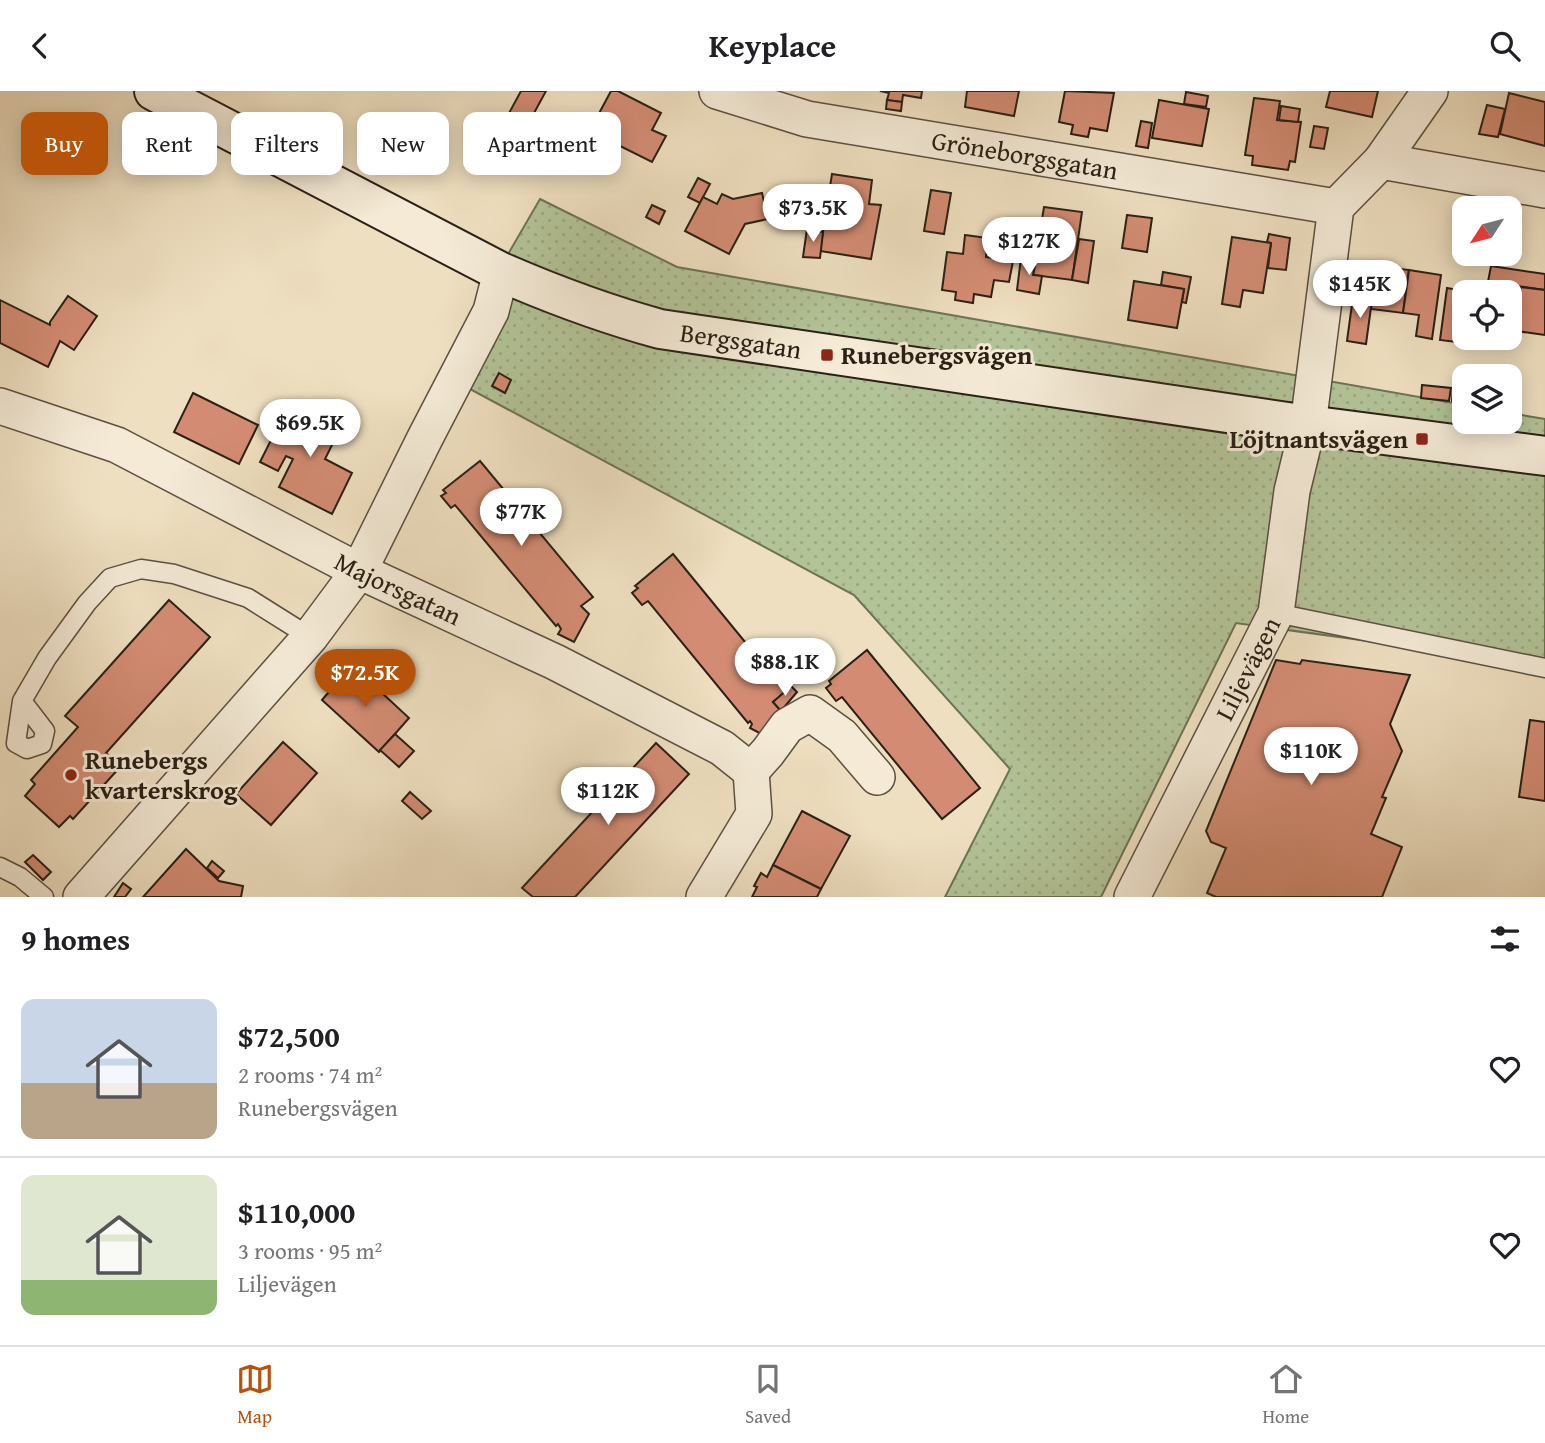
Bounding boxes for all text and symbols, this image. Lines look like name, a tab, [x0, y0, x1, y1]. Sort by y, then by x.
text: Keyplace	[709, 22, 836, 69]
icon: back	[21, 27, 59, 65]
icon: search	[1486, 27, 1524, 65]
chip: Buy	[21, 112, 108, 175]
chip: Rent	[122, 112, 217, 175]
chip: Filters	[231, 112, 343, 175]
chip: New	[357, 112, 449, 175]
chip: Apartment	[463, 112, 621, 175]
street label: Gröneborgsgatan	[929, 120, 1121, 189]
pin: $73.5K	[756, 185, 870, 244]
text: $73.5K	[779, 190, 847, 223]
north arrow	[1452, 196, 1522, 266]
map controls	[1452, 196, 1522, 434]
pin: $127K	[980, 218, 1078, 277]
text: $127K	[998, 223, 1060, 256]
pin: $145K	[1311, 261, 1409, 320]
text: $145K	[1329, 266, 1391, 299]
button: locate	[1452, 280, 1522, 350]
street label: Bergsgatan	[677, 312, 804, 369]
place label: Runebergsvägen	[841, 335, 1033, 374]
marker: Runebergsvägen	[819, 347, 835, 363]
button: layers	[1452, 364, 1522, 434]
pin: $69.5K	[253, 399, 367, 459]
text: $69.5K	[276, 405, 344, 438]
place label: Löjtnantsvägen	[1230, 419, 1409, 458]
marker: Löjtnantsvägen	[1414, 431, 1430, 447]
pin: $77K	[480, 489, 562, 548]
text: $77K	[496, 494, 546, 527]
street label: Majorsgatan	[328, 542, 468, 635]
street label: Liljevägen	[1205, 610, 1290, 727]
pin: $88.1K	[728, 639, 842, 698]
text: $88.1K	[751, 644, 819, 677]
pin: $72.5K	[308, 649, 422, 709]
text: $72.5K	[331, 655, 399, 688]
pin: $110K	[1262, 727, 1360, 787]
text: $110K	[1280, 733, 1342, 766]
place label: Runebergs kvarterskrog	[85, 740, 238, 809]
marker: Runebergs kvarterskrog	[63, 767, 79, 783]
pin: $112K	[559, 767, 657, 827]
text: $112K	[577, 773, 639, 806]
text: 9 homes	[21, 917, 130, 961]
icon: filters	[1486, 920, 1524, 958]
text: $72,500	[238, 1014, 340, 1058]
icon: home	[77, 1027, 161, 1111]
icon: heart	[1486, 1050, 1524, 1088]
text: 2 rooms · 74 m²	[238, 1058, 382, 1091]
text: Runebergsvägen	[238, 1091, 398, 1124]
text: $110,000	[238, 1190, 355, 1234]
icon: home	[77, 1203, 161, 1287]
icon: heart	[1486, 1226, 1524, 1264]
text: 3 rooms · 95 m²	[238, 1234, 382, 1267]
text: Liljevägen	[238, 1267, 337, 1300]
tab: Map	[236, 1360, 274, 1430]
tab: Saved	[745, 1360, 791, 1430]
tab: Home	[1263, 1360, 1309, 1430]

